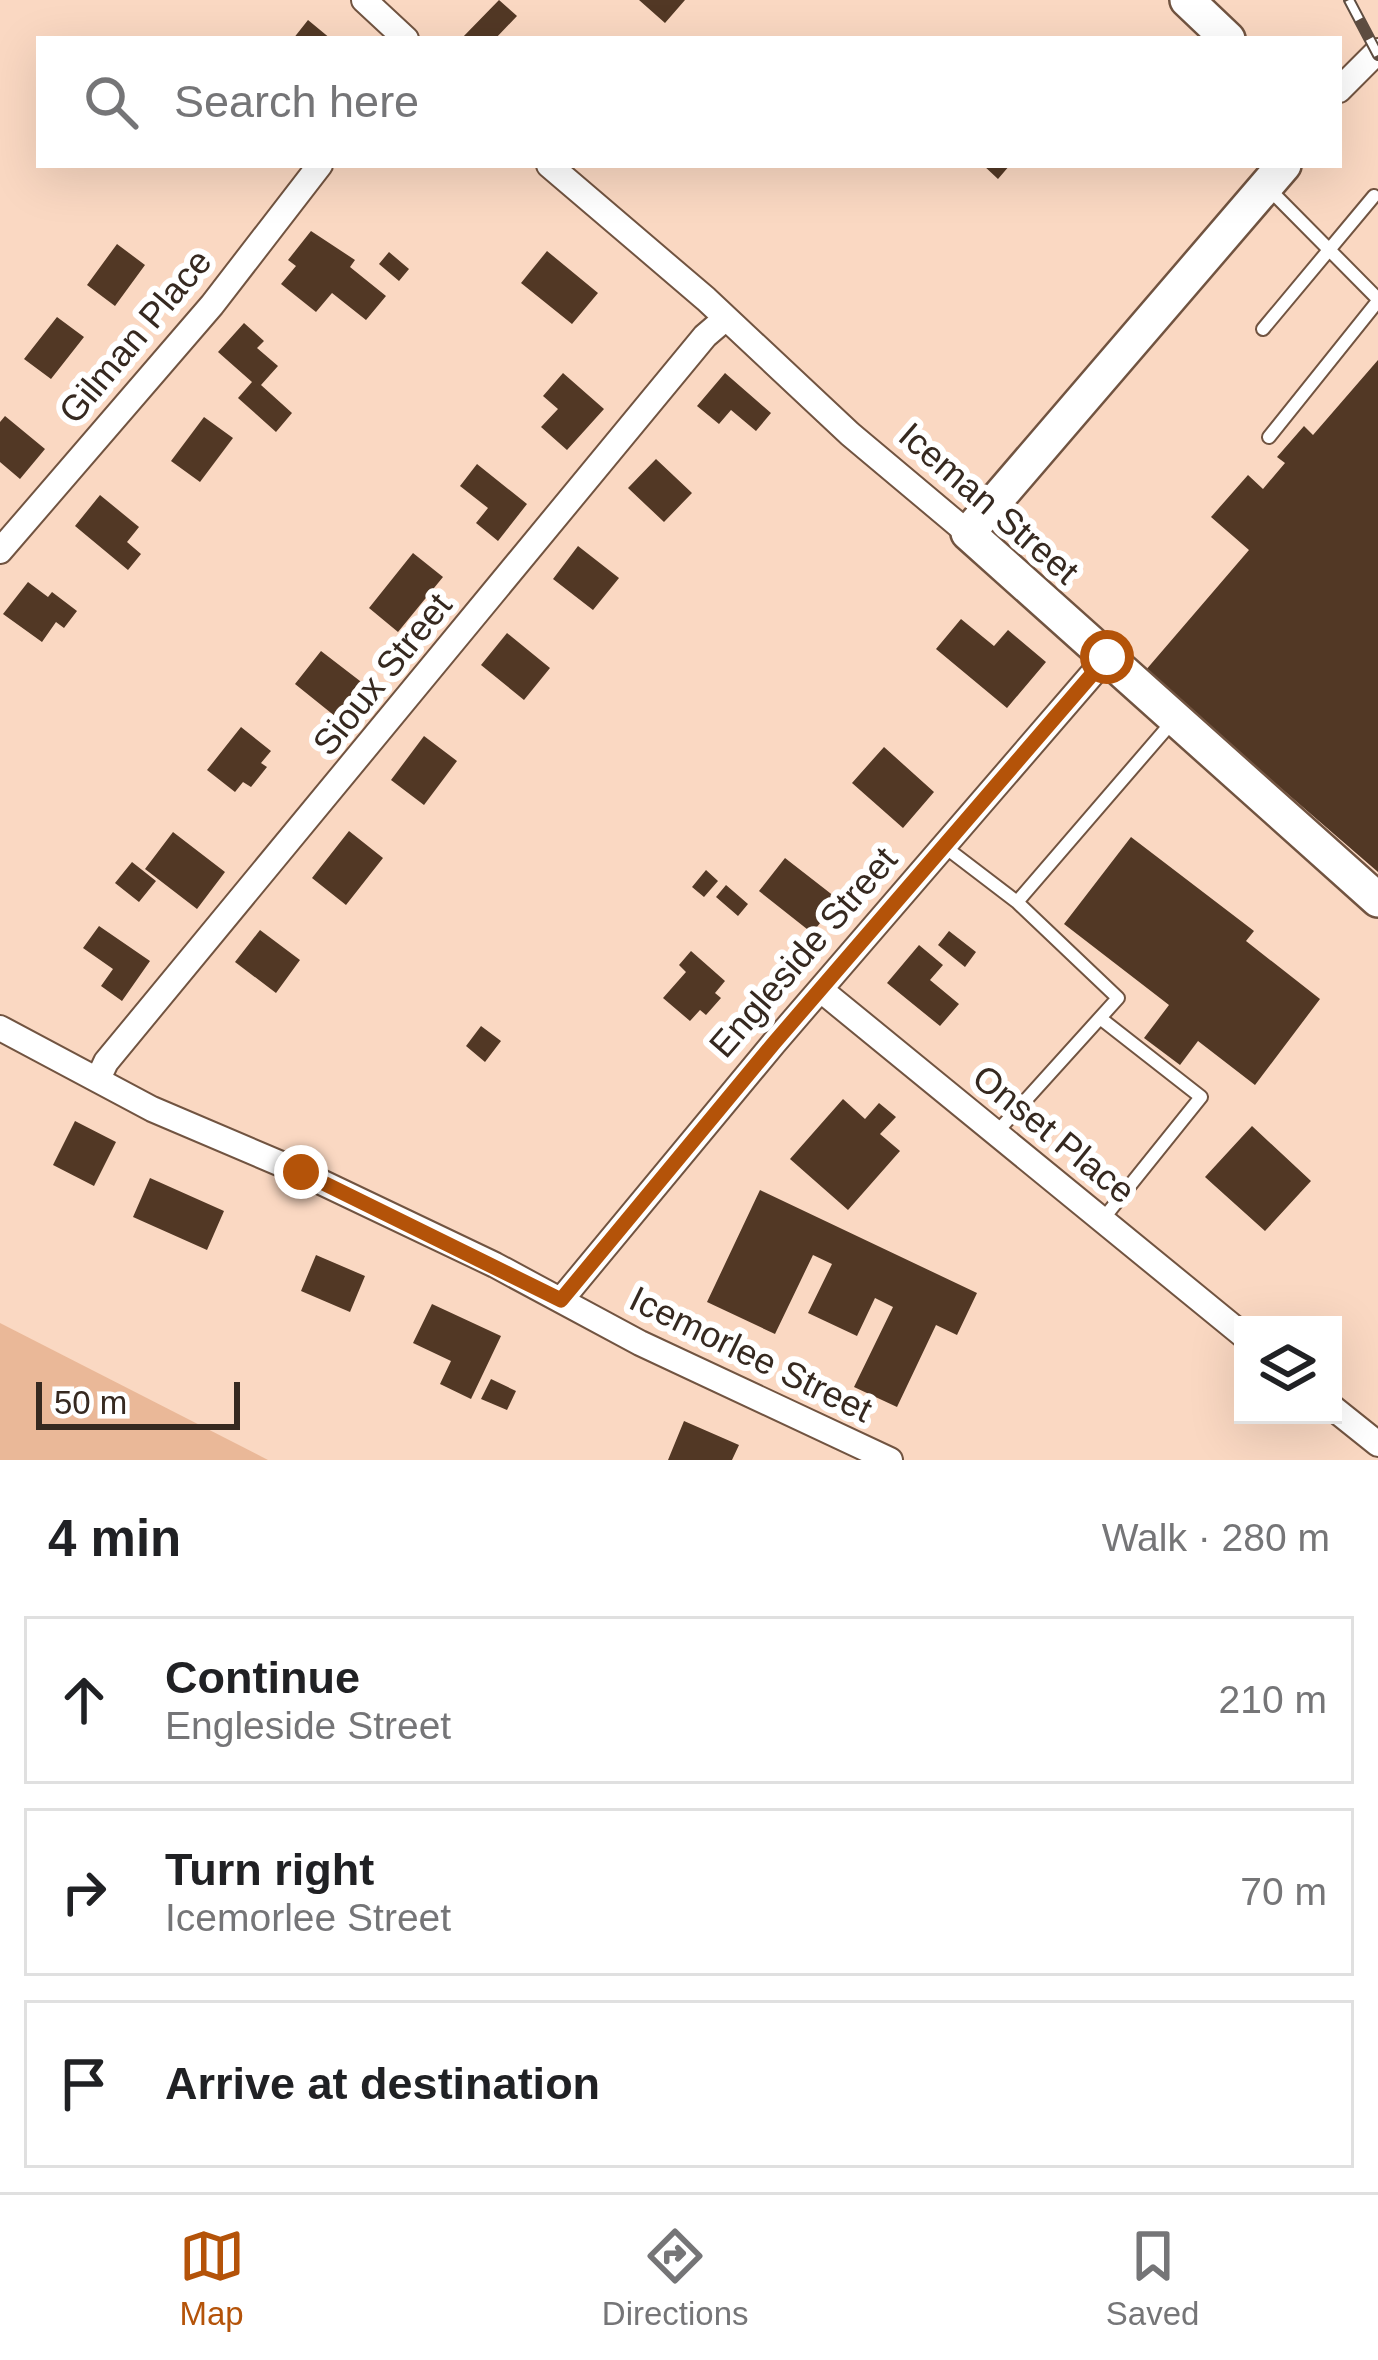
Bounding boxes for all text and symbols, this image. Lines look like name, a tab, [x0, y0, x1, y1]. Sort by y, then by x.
search box	[36, 36, 1342, 168]
icon: search	[78, 69, 144, 135]
text: Search here	[174, 76, 419, 127]
street label: Gilman Place	[50, 241, 220, 431]
street label: Iceman Street	[891, 414, 1087, 592]
street label: Sioux Street	[304, 585, 460, 763]
route start	[1080, 630, 1134, 684]
street label: Engleside Street	[701, 839, 905, 1065]
street label: Onset Place	[965, 1056, 1143, 1212]
route end	[274, 1145, 328, 1199]
street label: Icemorlee Street	[623, 1278, 879, 1430]
map controls	[1234, 1316, 1342, 1424]
button: layers	[1234, 1316, 1342, 1424]
scale bar	[36, 1376, 240, 1429]
text: 50 m	[54, 1384, 127, 1421]
text: 4 min	[48, 1510, 181, 1567]
text: Walk · 280 m	[1102, 1516, 1330, 1559]
text: Continue	[165, 1652, 360, 1703]
icon: ahead	[51, 1667, 117, 1733]
text: 210 m	[1219, 1678, 1327, 1721]
text: Engleside Street	[165, 1704, 451, 1747]
text: Turn right	[165, 1844, 374, 1895]
icon: right	[51, 1859, 117, 1925]
text: 70 m	[1240, 1870, 1327, 1913]
text: Icemorlee Street	[165, 1896, 451, 1939]
icon: arrive	[51, 2051, 117, 2117]
text: Arrive at destination	[165, 2058, 600, 2109]
tab: Map	[179, 2223, 245, 2333]
tab: Directions	[602, 2223, 749, 2333]
tab: Saved	[1106, 2223, 1199, 2333]

